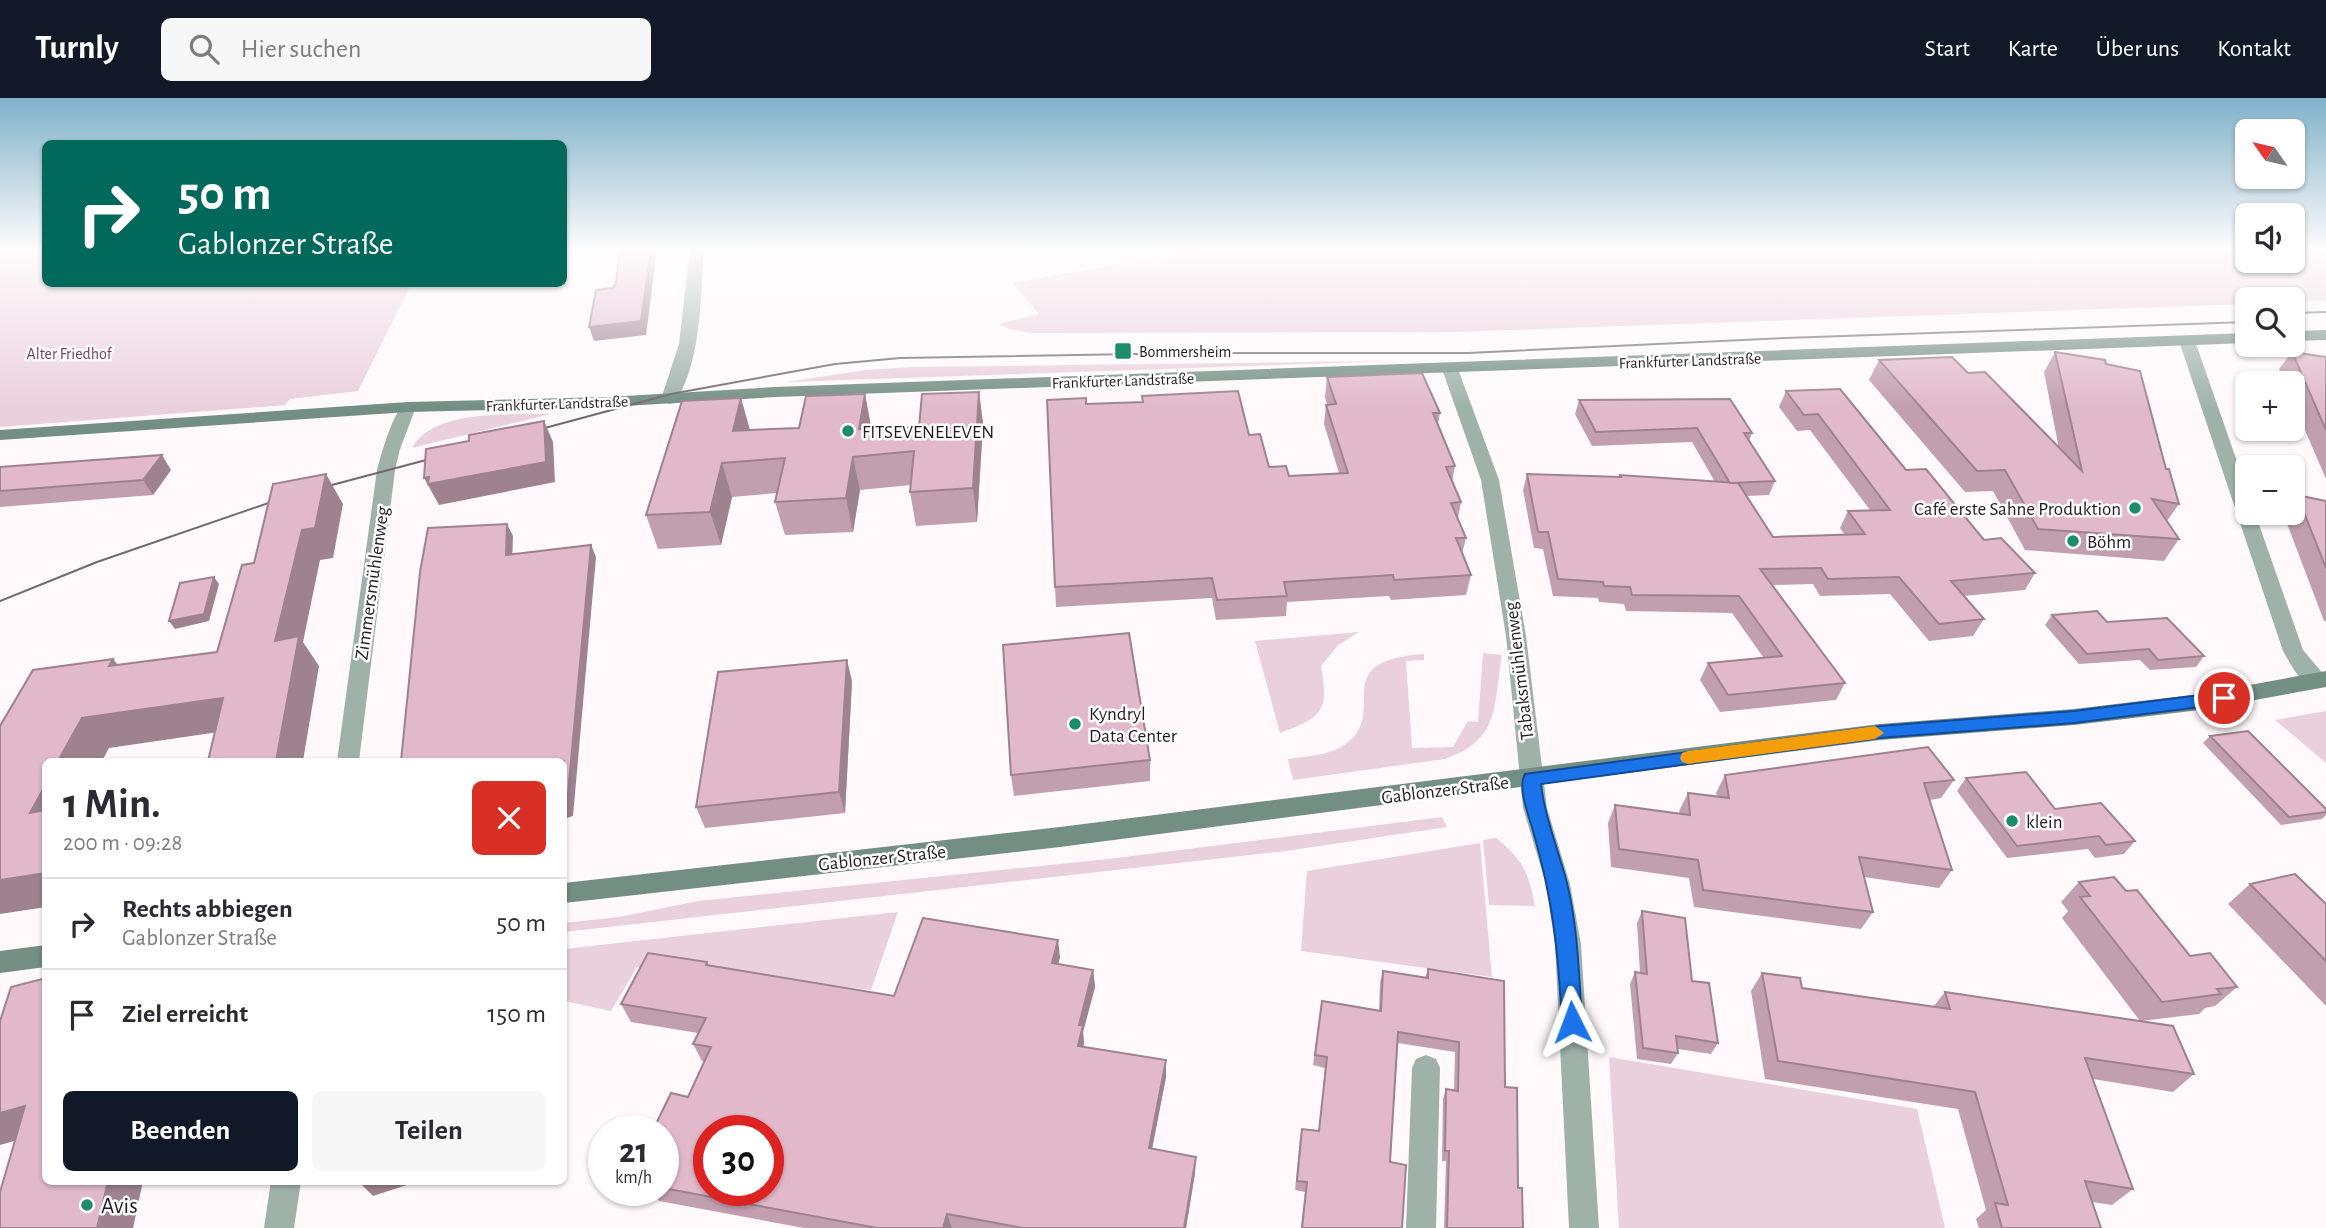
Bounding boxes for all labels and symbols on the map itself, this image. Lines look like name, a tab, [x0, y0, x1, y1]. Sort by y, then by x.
north arrow	[2235, 119, 2305, 189]
marker: Bommersheim	[1113, 341, 1133, 361]
place label: Bommersheim	[1139, 344, 1231, 360]
park label: Alter Friedhof	[26, 346, 113, 362]
street label: Frankfurter Landstraße	[1619, 351, 1761, 371]
street label: Frankfurter Landstraße	[1052, 371, 1194, 391]
street label: Frankfurter Landstraße	[486, 394, 628, 414]
marker: FITSEVENELEVEN	[840, 423, 856, 439]
place label: FITSEVENELEVEN	[862, 423, 994, 442]
place label: Café erste Sahne Produktion	[1914, 500, 2121, 519]
marker: Café erste Sahne Produktion	[2127, 500, 2143, 516]
street label: Zimmersmühlenweg	[352, 505, 393, 661]
marker: Böhm	[2065, 533, 2081, 549]
place label: Böhm	[2087, 533, 2131, 552]
street label: Tabaksmühlenweg	[1501, 600, 1537, 741]
pin	[2194, 668, 2254, 728]
place label: Kyndryl Data Center	[1089, 705, 1177, 746]
marker: Kyndryl Data Center	[1067, 716, 1083, 732]
street label: Gablonzer Straße	[1380, 773, 1510, 808]
marker: klein	[2004, 813, 2020, 829]
place label: klein	[2026, 813, 2063, 832]
street label: Gablonzer Straße	[817, 842, 947, 875]
position arrow	[1535, 985, 1609, 1059]
speed limit sign: 30	[693, 1115, 784, 1206]
place label: Avis	[101, 1195, 138, 1218]
marker: Avis	[79, 1197, 95, 1213]

